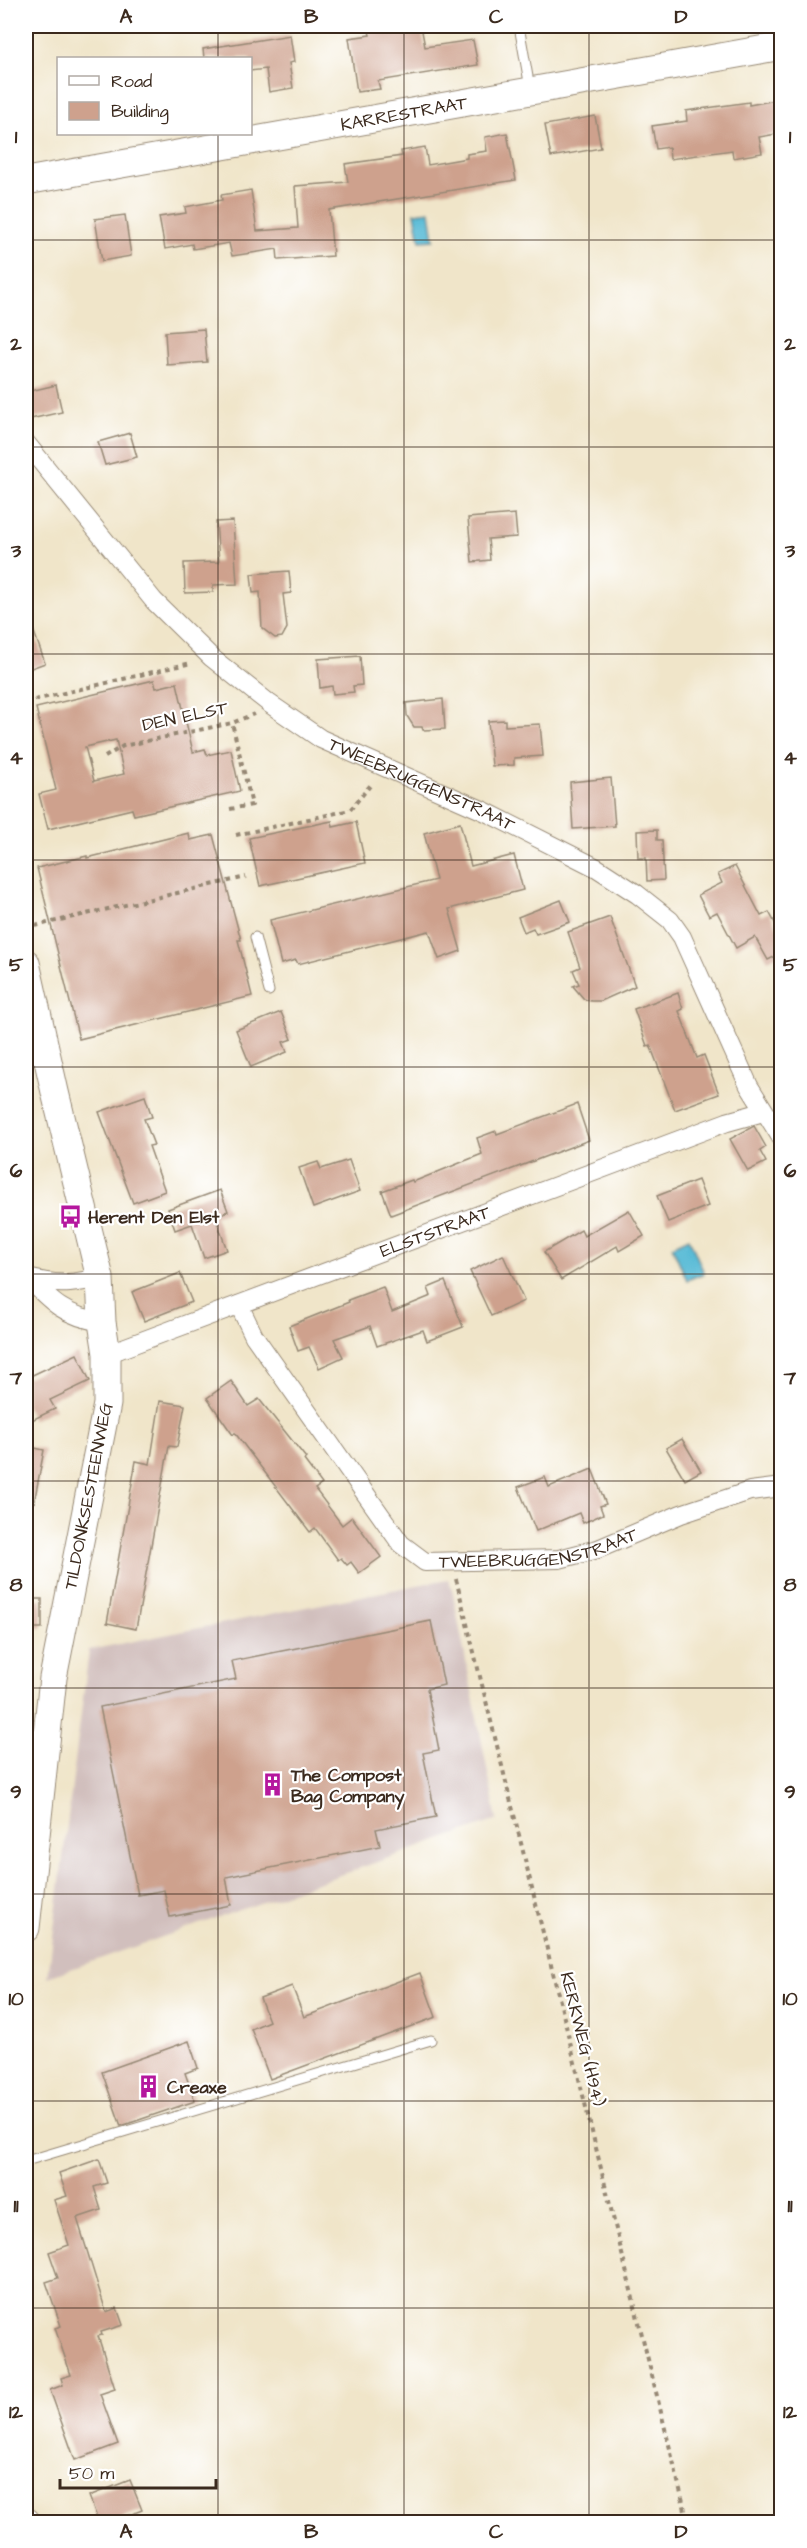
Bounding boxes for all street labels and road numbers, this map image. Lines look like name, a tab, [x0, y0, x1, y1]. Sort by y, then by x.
street label: KARRESTRAAT	[339, 90, 470, 138]
street label: DEN ELST	[140, 695, 231, 738]
street label: TWEEBRUGGENSTRAAT	[324, 732, 520, 838]
street label: ELSTSTRAAT	[376, 1200, 494, 1264]
street label: TILDONKSESTEENWEG	[58, 1400, 119, 1592]
street label: TWEEBRUGGENSTRAAT	[439, 1521, 642, 1575]
street label: KERKWEG (H94)	[554, 1969, 611, 2109]

